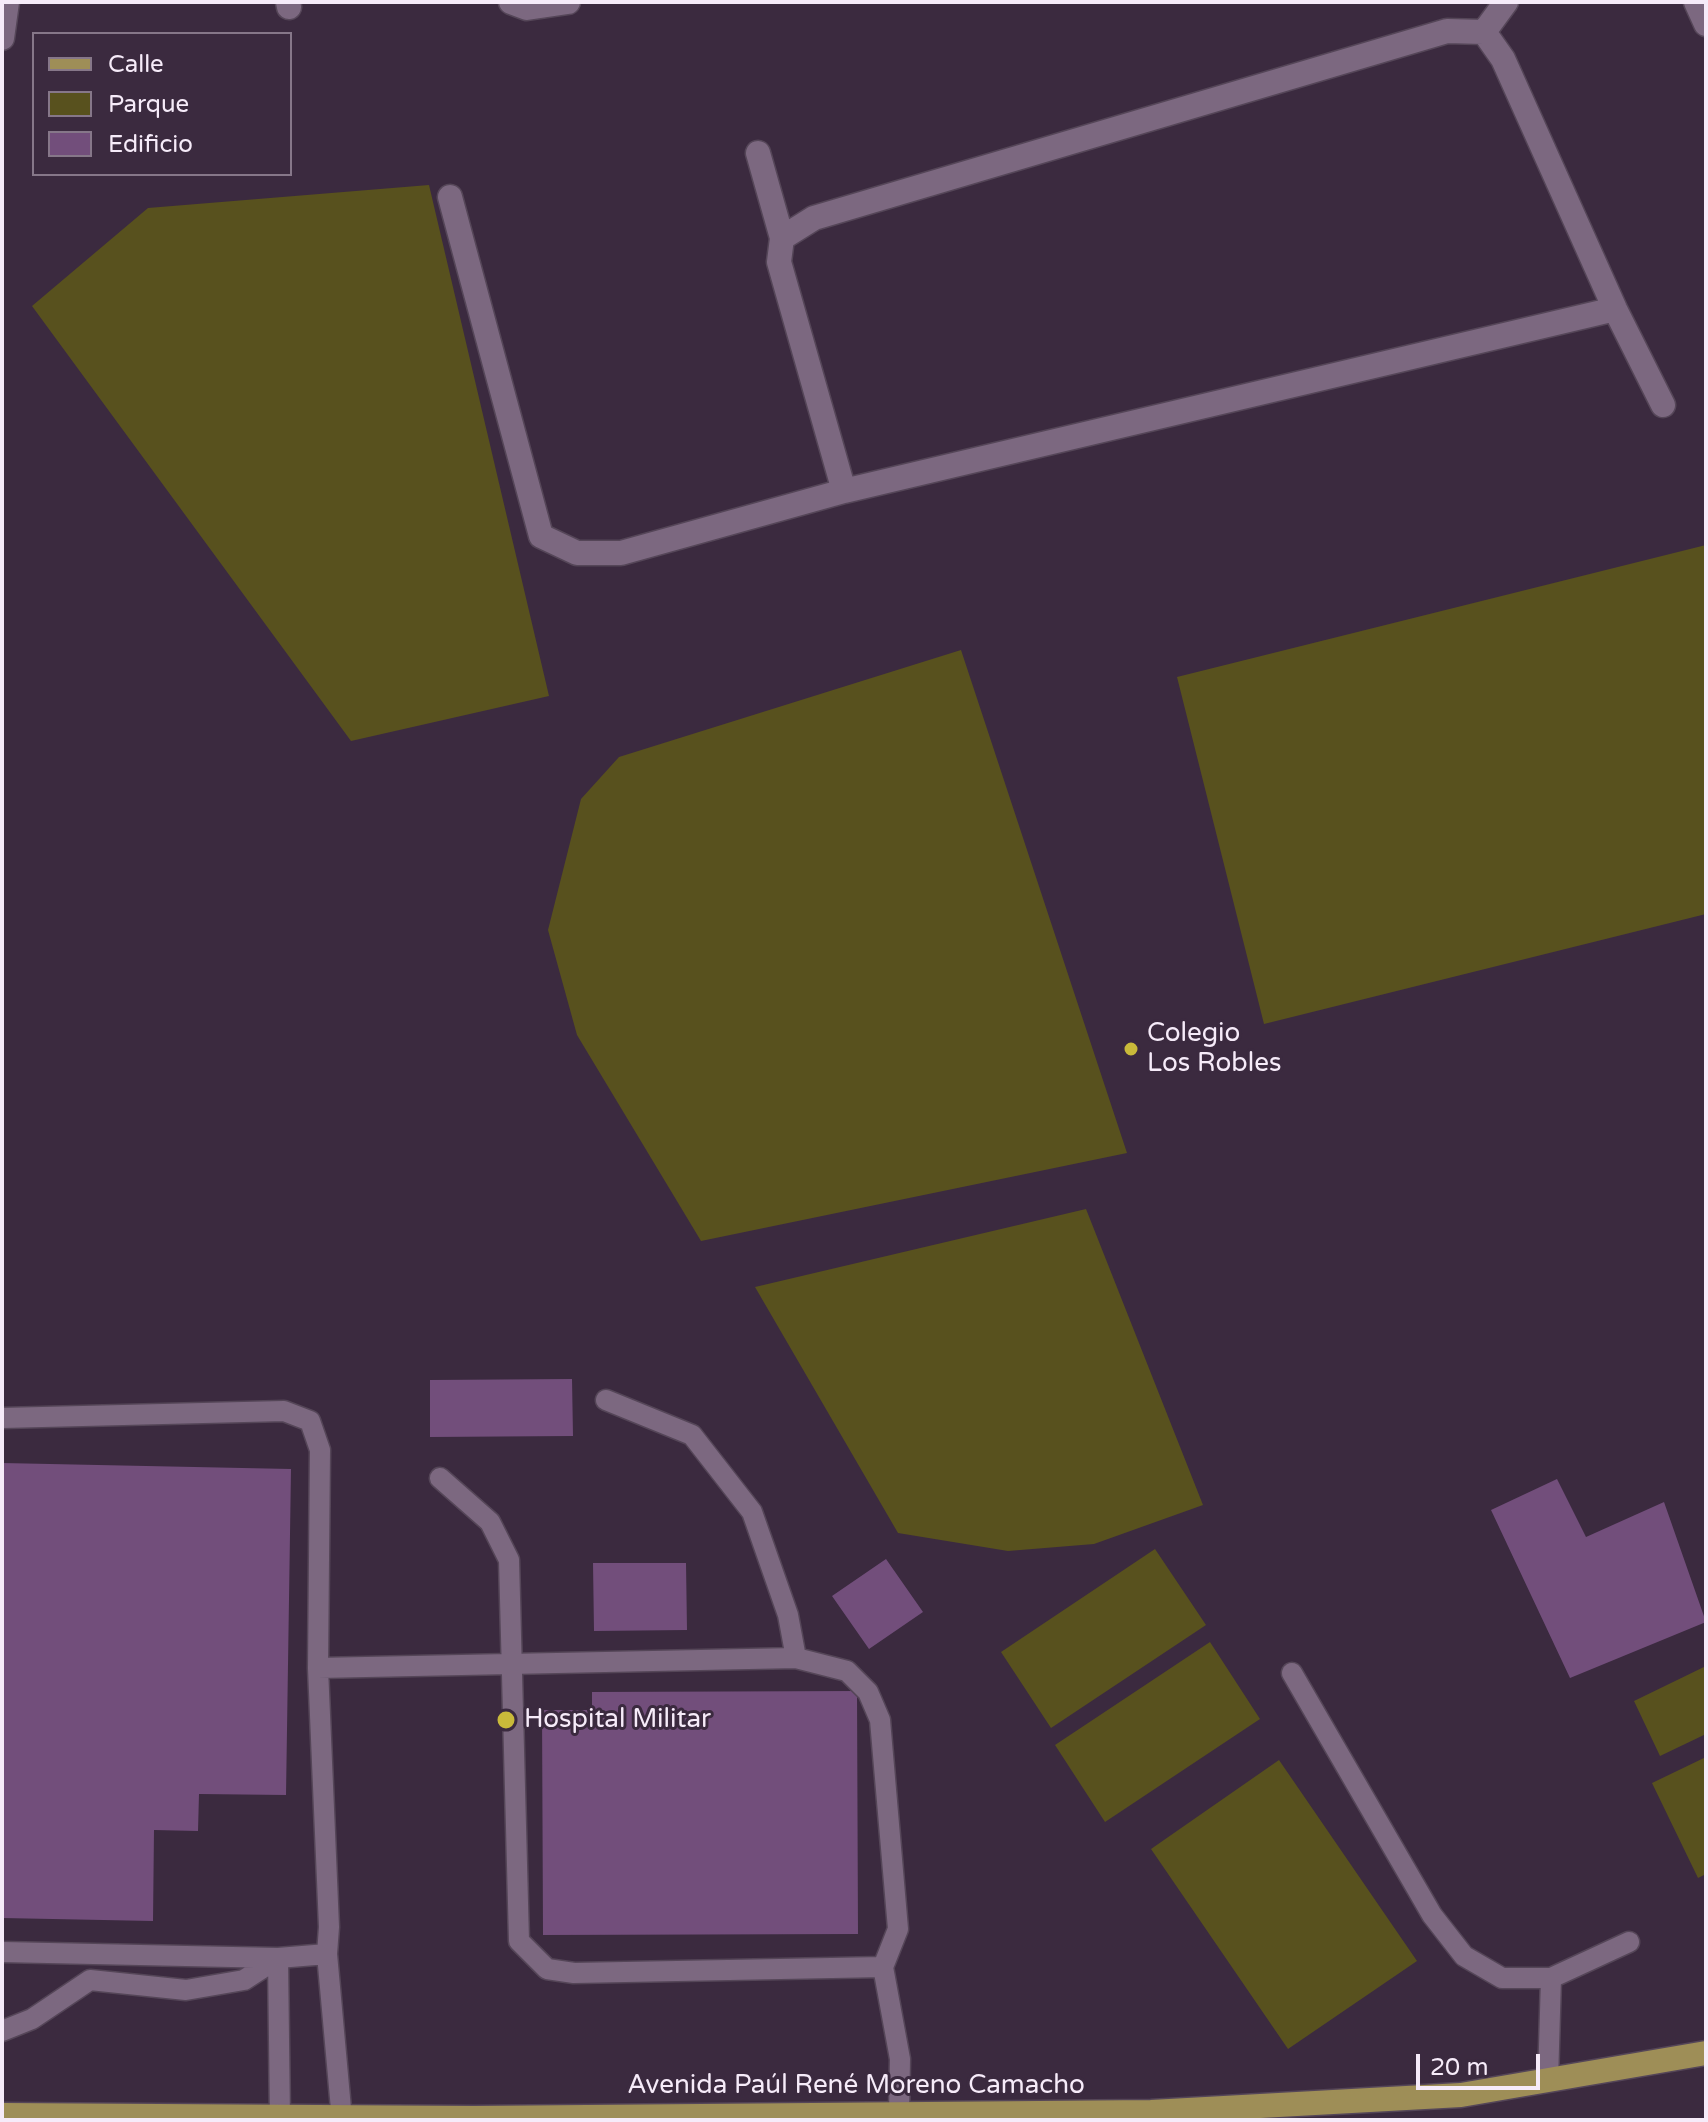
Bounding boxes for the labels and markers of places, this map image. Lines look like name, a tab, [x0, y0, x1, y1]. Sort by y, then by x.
place label: Colegio Los Robles	[1147, 1018, 1281, 1080]
marker: Colegio Los Robles	[1122, 1040, 1140, 1058]
place label: Hospital Militar	[524, 1704, 711, 1736]
marker: Hospital Militar	[495, 1709, 517, 1731]

